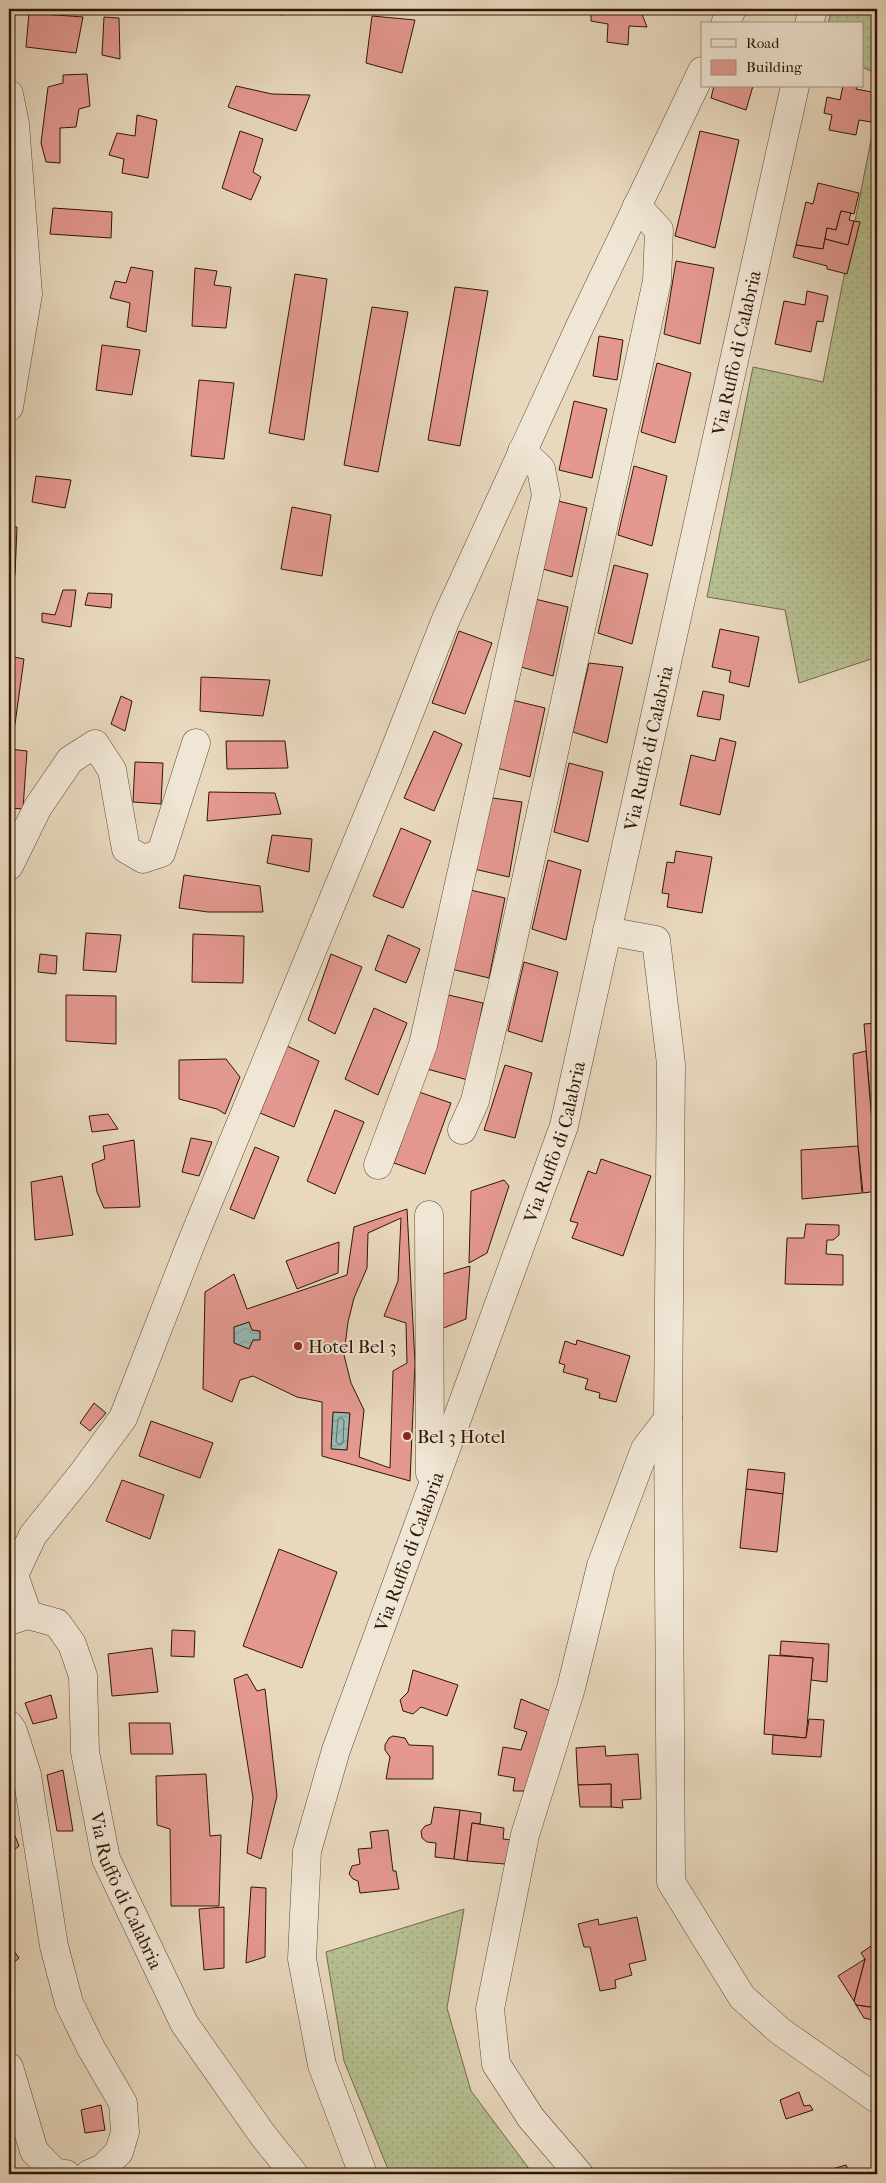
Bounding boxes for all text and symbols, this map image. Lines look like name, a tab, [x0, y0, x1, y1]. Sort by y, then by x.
legend	[701, 22, 864, 88]
text: Road	[746, 34, 780, 52]
text: Building	[746, 58, 803, 76]
street label: Via Ruffo di Calabria	[708, 268, 766, 438]
street label: Via Ruffo di Calabria	[620, 664, 678, 834]
street label: Via Ruffo di Calabria	[519, 1059, 590, 1227]
place label: Hotel Bel 3	[308, 1336, 397, 1358]
marker: Hotel Bel 3	[292, 1340, 304, 1352]
place label: Bel 3 Hotel	[417, 1426, 506, 1448]
marker: Bel 3 Hotel	[401, 1430, 413, 1442]
street label: Via Ruffo di Calabria	[370, 1469, 449, 1635]
street label: Via Ruffo di Calabria	[85, 1809, 167, 1973]

